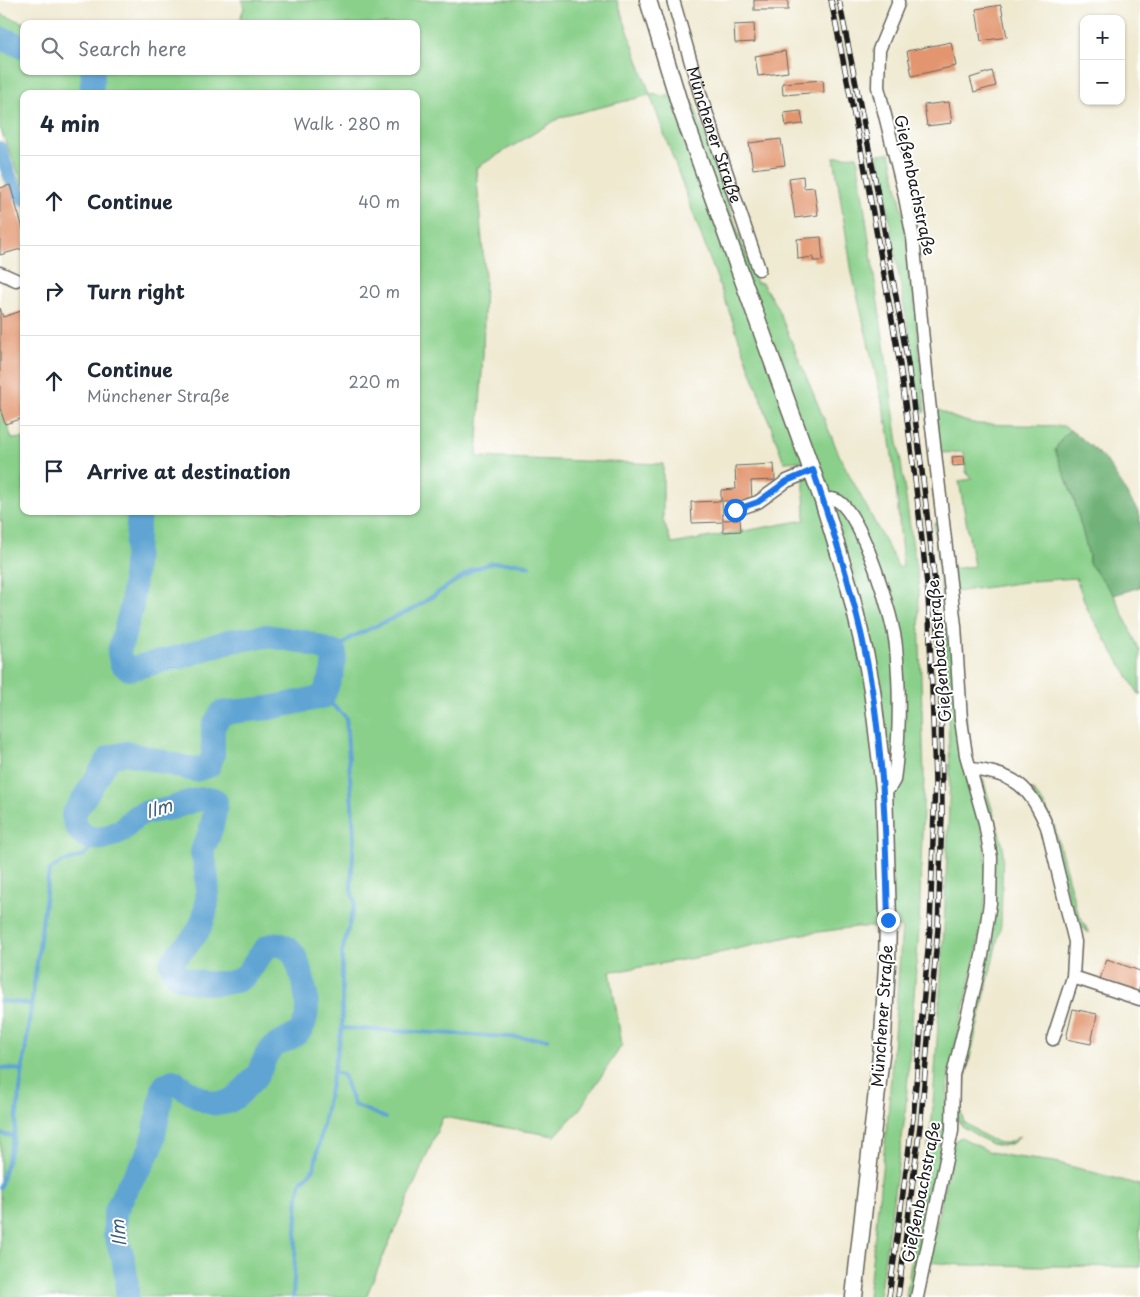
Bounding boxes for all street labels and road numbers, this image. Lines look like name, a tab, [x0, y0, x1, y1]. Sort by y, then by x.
street label: Münchener Straße	[682, 63, 749, 206]
street label: Gießenbachstraße	[889, 112, 943, 257]
street label: Gießenbachstraße	[920, 579, 956, 723]
street label: Münchener Straße	[864, 944, 898, 1088]
street label: Gießenbachstraße	[895, 1119, 945, 1264]

